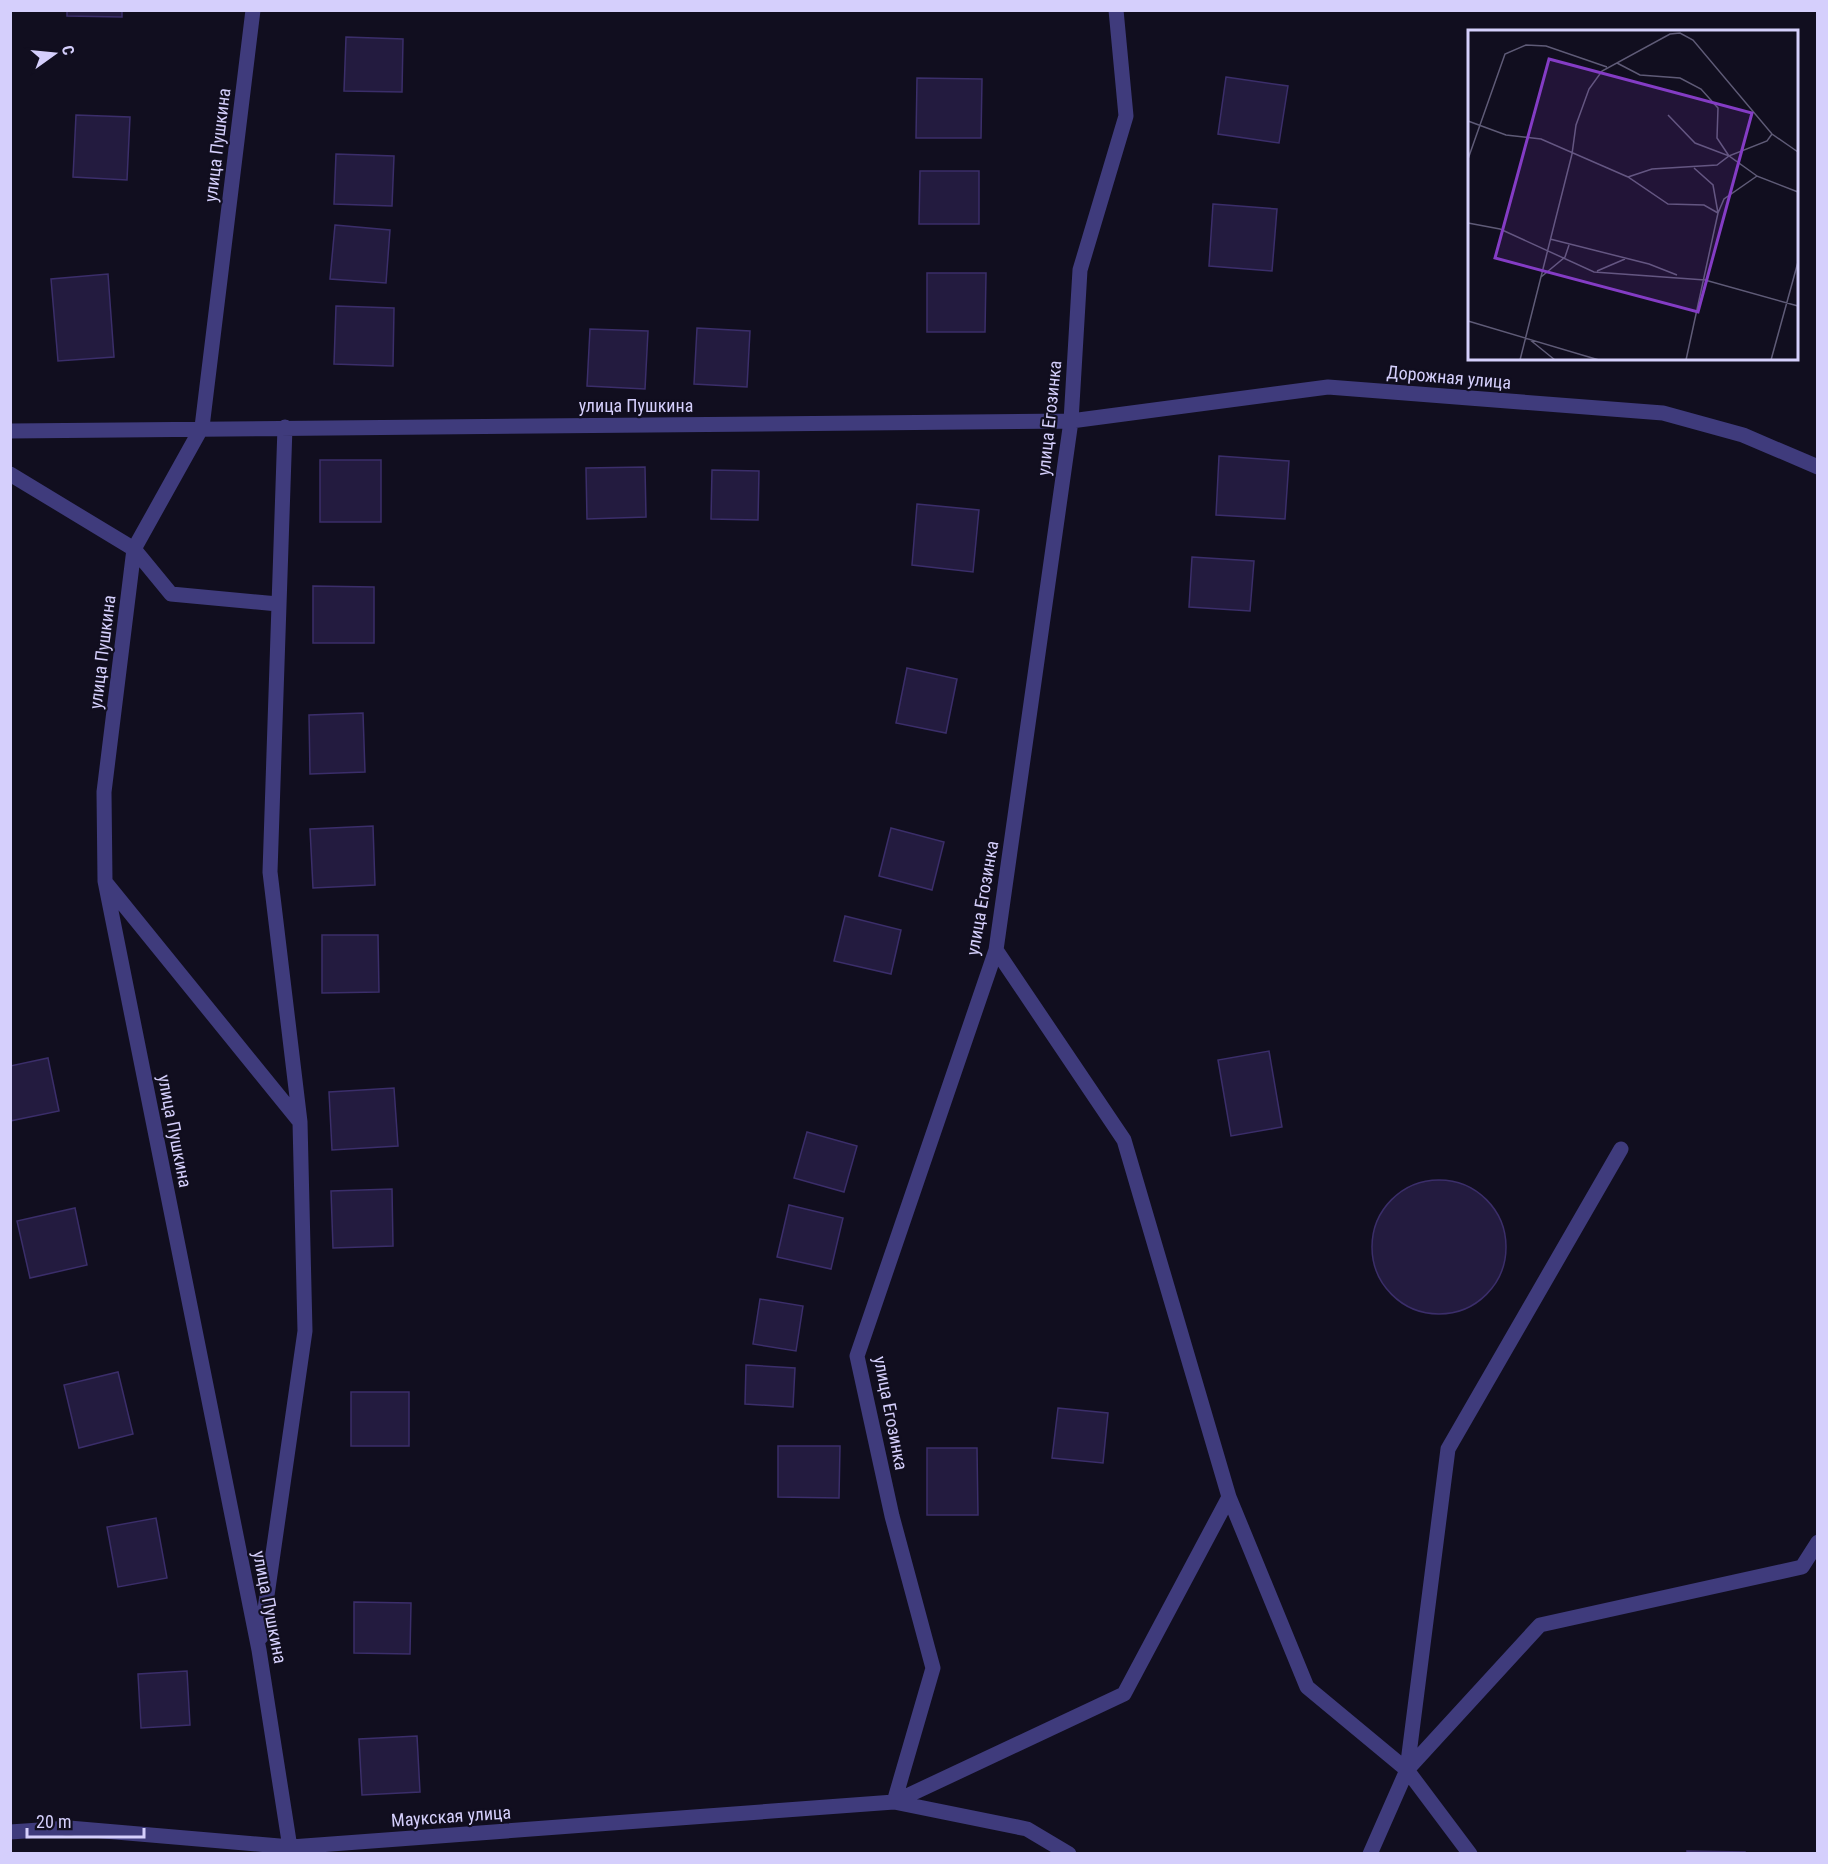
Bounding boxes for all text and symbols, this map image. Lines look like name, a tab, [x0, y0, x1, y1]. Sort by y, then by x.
north arrow	[24, 24, 84, 84]
inset map	[1468, 30, 1798, 360]
text: С	[58, 43, 78, 57]
street label: улица Пушкина	[200, 87, 234, 203]
street label: улица Егозинка	[1033, 359, 1065, 477]
street label: Дорожная улица	[1386, 361, 1512, 393]
street label: улица Пушкина	[579, 395, 693, 416]
street label: улица Пушкина	[85, 594, 119, 710]
street label: улица Егозинка	[962, 839, 1002, 957]
street label: улица Пушкина	[154, 1073, 196, 1189]
street label: улица Егозинка	[870, 1354, 912, 1472]
street label: улица Пушкина	[249, 1549, 291, 1665]
scale bar	[27, 1801, 144, 1839]
street label: Маукская улица	[390, 1801, 512, 1831]
text: 20 m	[36, 1811, 71, 1832]

